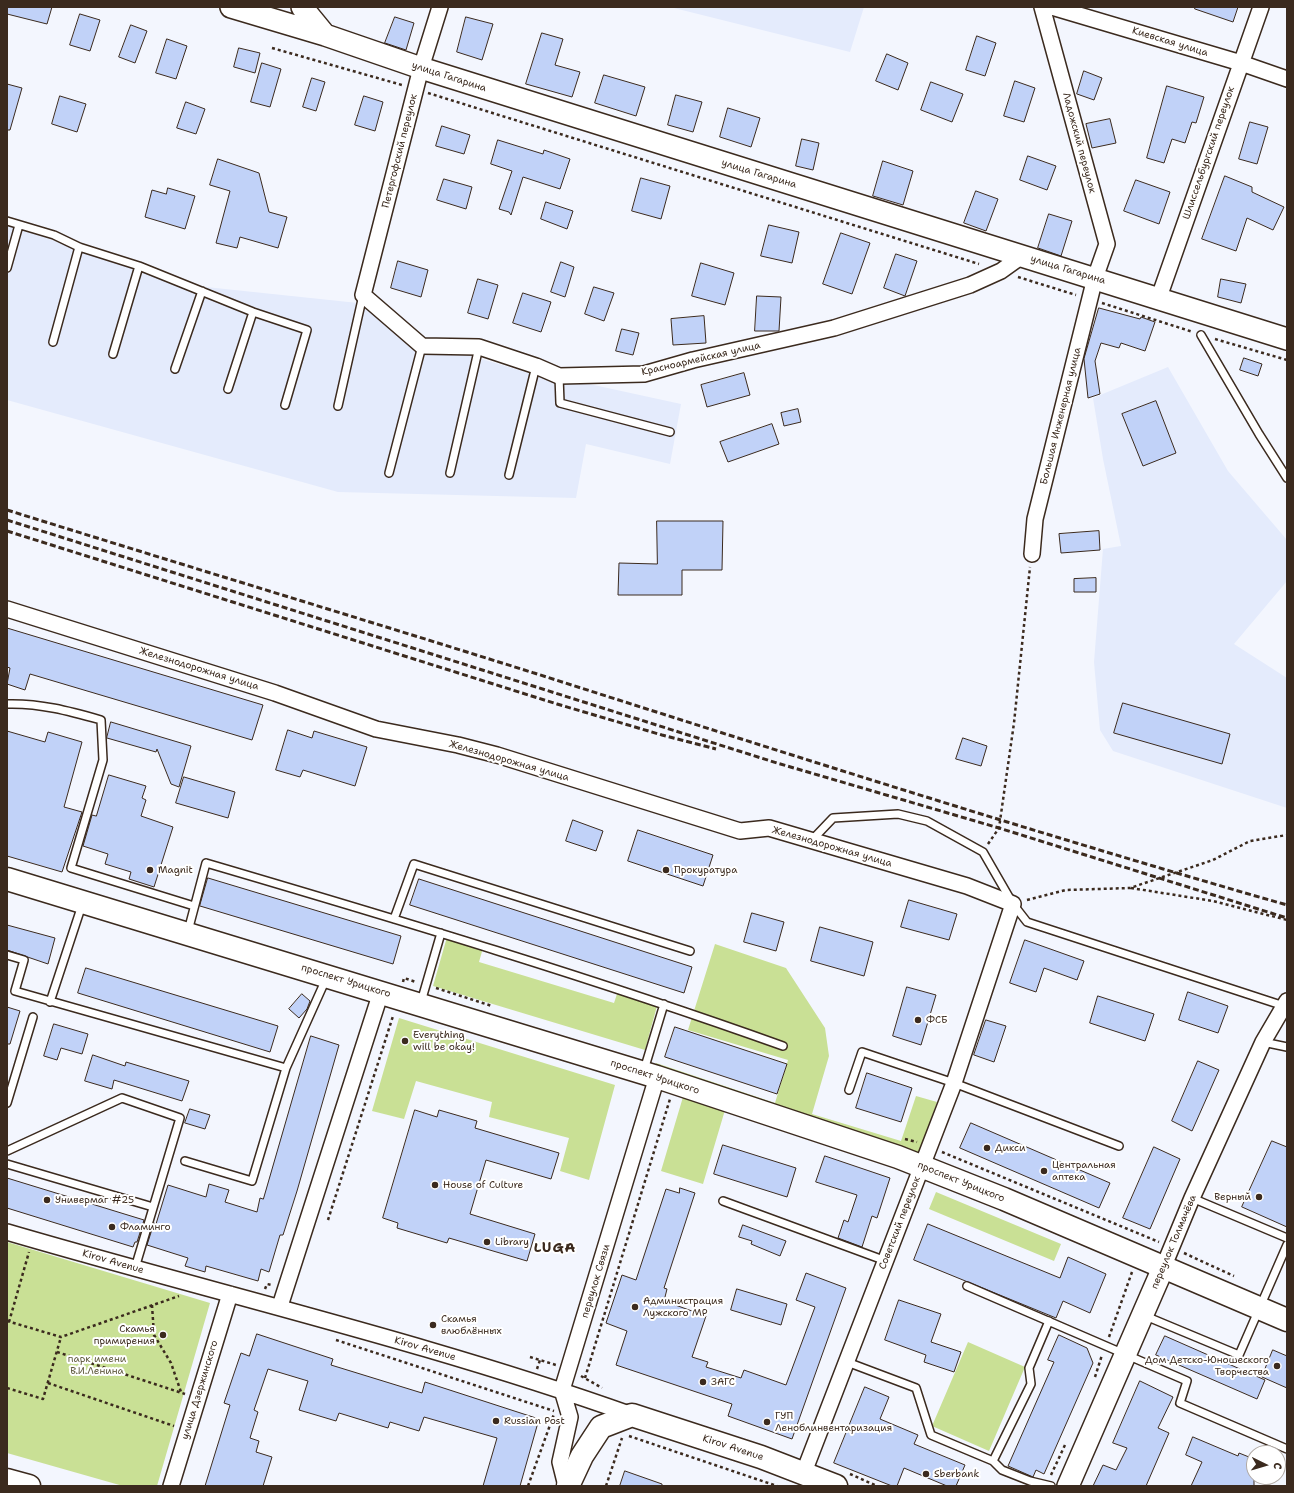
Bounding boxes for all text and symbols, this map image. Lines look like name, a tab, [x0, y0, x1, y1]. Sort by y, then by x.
street label: Киевская улица	[1131, 25, 1209, 59]
street label: улица Гагарина	[410, 59, 488, 95]
street label: Шлиссельбургский переулок	[1181, 85, 1237, 221]
street label: Ладожский переулок	[1060, 91, 1098, 195]
street label: Петергофский переулок	[380, 93, 420, 209]
street label: улица Гагарина	[720, 157, 798, 191]
street label: улица Гагарина	[1029, 253, 1107, 287]
street label: Красноармейская улица	[640, 339, 762, 379]
street label: Большая Инженерная улица	[1038, 346, 1084, 486]
street label: Железнодорожная улица	[138, 645, 260, 693]
street label: Железнодорожная улица	[448, 738, 570, 784]
street label: Железнодорожная улица	[771, 824, 893, 870]
place label: Magnit	[158, 864, 193, 876]
place label: Прокуратура	[674, 864, 737, 876]
marker: Magnit	[145, 865, 155, 875]
marker: Прокуратура	[661, 865, 671, 875]
street label: проспект Урицкого	[300, 962, 392, 1000]
place label: ФСБ	[926, 1014, 948, 1026]
marker: ФСБ	[913, 1015, 923, 1025]
place label: Everything will be okay!	[413, 1029, 475, 1052]
marker: Everything will be okay!	[400, 1036, 410, 1046]
street label: проспект Урицкого	[609, 1057, 701, 1097]
place label: Дикси	[995, 1142, 1025, 1154]
marker: Дикси	[982, 1143, 992, 1153]
street label: проспект Урицкого	[916, 1159, 1006, 1205]
place label: Центральная аптека	[1052, 1159, 1116, 1182]
marker: Центральная аптека	[1039, 1166, 1049, 1176]
street label: Советский переулок	[877, 1175, 923, 1271]
place label: House of Culture	[443, 1179, 523, 1191]
marker: House of Culture	[430, 1180, 440, 1190]
place label: Верный	[1214, 1191, 1251, 1203]
marker: Верный	[1254, 1192, 1264, 1202]
street label: переулок Толмачёва	[1149, 1193, 1199, 1291]
place label: Универмаг #25	[55, 1194, 134, 1206]
marker: Универмаг #25	[42, 1195, 52, 1205]
place label: Фламинго	[120, 1221, 170, 1233]
marker: Фламинго	[107, 1222, 117, 1232]
place label: Library	[495, 1236, 529, 1248]
marker: Library	[482, 1237, 492, 1247]
district label: LUGA	[534, 1240, 576, 1256]
street label: переулок Связи	[579, 1243, 613, 1319]
street label: Kirov Avenue	[81, 1248, 145, 1276]
place label: Администрация Лужского МР	[643, 1295, 723, 1318]
marker: Администрация Лужского МР	[630, 1302, 640, 1312]
place label: Скамья влюблённых	[441, 1313, 502, 1336]
marker: Скамья влюблённых	[428, 1320, 438, 1330]
place label: Скамья примирения	[94, 1323, 155, 1346]
marker: Скамья примирения	[158, 1330, 168, 1340]
street label: Kirov Avenue	[393, 1335, 457, 1363]
street label: улица Дзержинского	[179, 1339, 221, 1441]
park label: парк имени В.И.Ленина	[68, 1353, 126, 1376]
place label: Дом Детско-Юношеского Творчества	[1145, 1354, 1269, 1378]
marker: Дом Детско-Юношеского Творчества	[1272, 1361, 1282, 1371]
place label: ЗАГС	[711, 1376, 735, 1388]
marker: ЗАГС	[698, 1377, 708, 1387]
place label: ГУП Леноблинвентаризация	[775, 1410, 892, 1434]
place label: Russian Post	[504, 1415, 565, 1427]
marker: Russian Post	[491, 1416, 501, 1426]
marker: ГУП Леноблинвентаризация	[762, 1417, 772, 1427]
street label: Kirov Avenue	[701, 1433, 765, 1463]
north arrow	[1246, 1445, 1286, 1485]
text: С	[1270, 1462, 1285, 1470]
place label: Sberbank	[934, 1468, 979, 1480]
marker: Sberbank	[921, 1469, 931, 1479]

